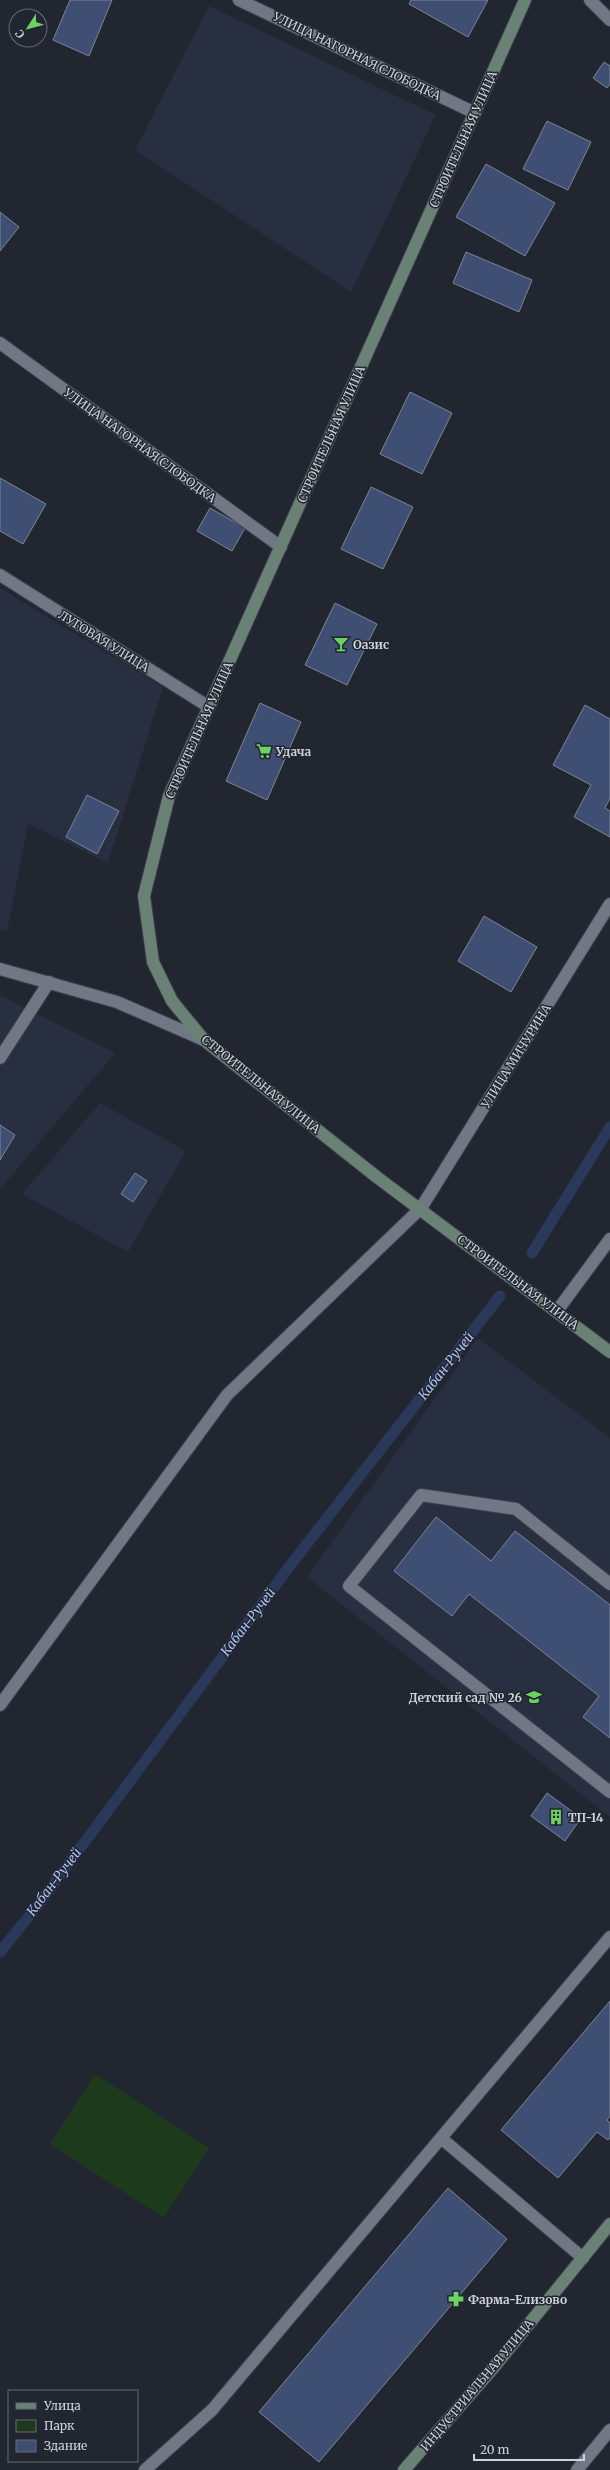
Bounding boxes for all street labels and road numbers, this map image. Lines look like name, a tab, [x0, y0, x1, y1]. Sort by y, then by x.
street label: УЛИЦА НАГОРНАЯ СЛОБОДКА	[270, 8, 444, 103]
street label: СТРОИТЕЛЬНАЯ УЛИЦА	[426, 68, 500, 210]
street label: СТРОИТЕЛЬНАЯ УЛИЦА	[294, 363, 368, 505]
street label: УЛИЦА НАГОРНАЯ СЛОБОДКА	[60, 384, 220, 506]
street label: ЛУГОВАЯ УЛИЦА	[56, 607, 153, 675]
street label: СТРОИТЕЛЬНАЯ УЛИЦА	[162, 659, 236, 801]
street label: УЛИЦА МИЧУРИНА	[477, 1001, 554, 1112]
street label: СТРОИТЕЛЬНАЯ УЛИЦА	[199, 1032, 324, 1137]
street label: СТРОИТЕЛЬНАЯ УЛИЦА	[454, 1231, 582, 1333]
street label: ИНДУСТРИАЛЬНАЯ УЛИЦА	[417, 2316, 537, 2454]

